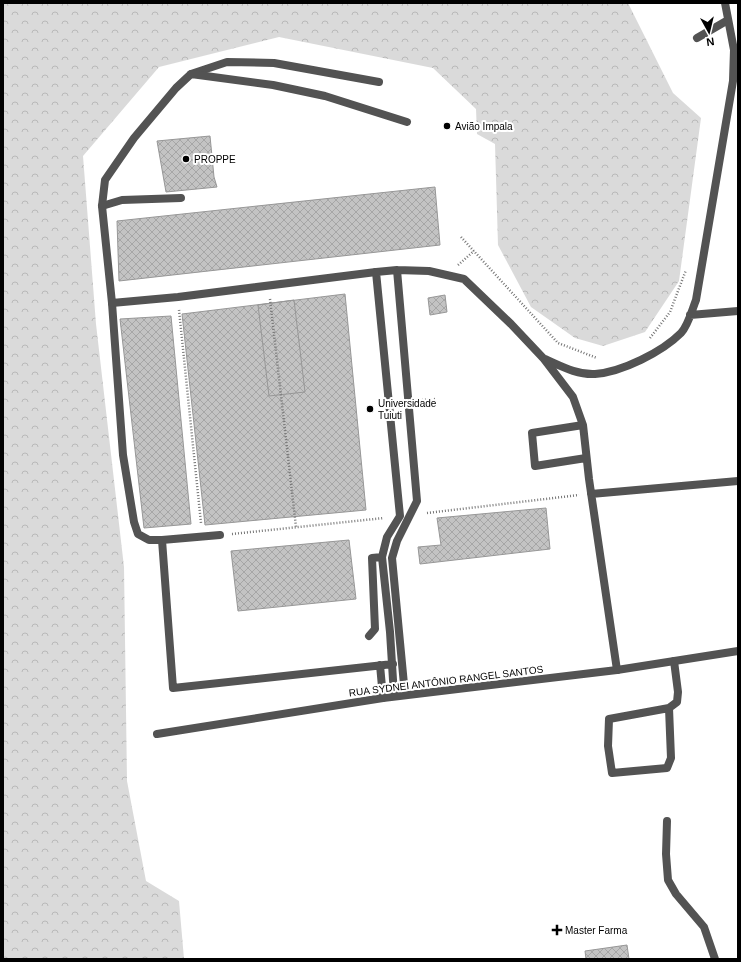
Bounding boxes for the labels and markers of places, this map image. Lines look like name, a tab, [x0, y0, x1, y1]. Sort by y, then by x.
marker: Avião Impala	[442, 121, 452, 131]
place label: Avião Impala	[455, 121, 513, 132]
marker: PROPPE	[181, 154, 191, 164]
place label: PROPPE	[194, 154, 236, 165]
place label: Universidade Tuiuti	[378, 398, 437, 421]
marker: Universidade Tuiuti	[365, 404, 375, 414]
marker: Master Farma	[552, 925, 562, 935]
place label: Master Farma	[565, 925, 628, 936]

